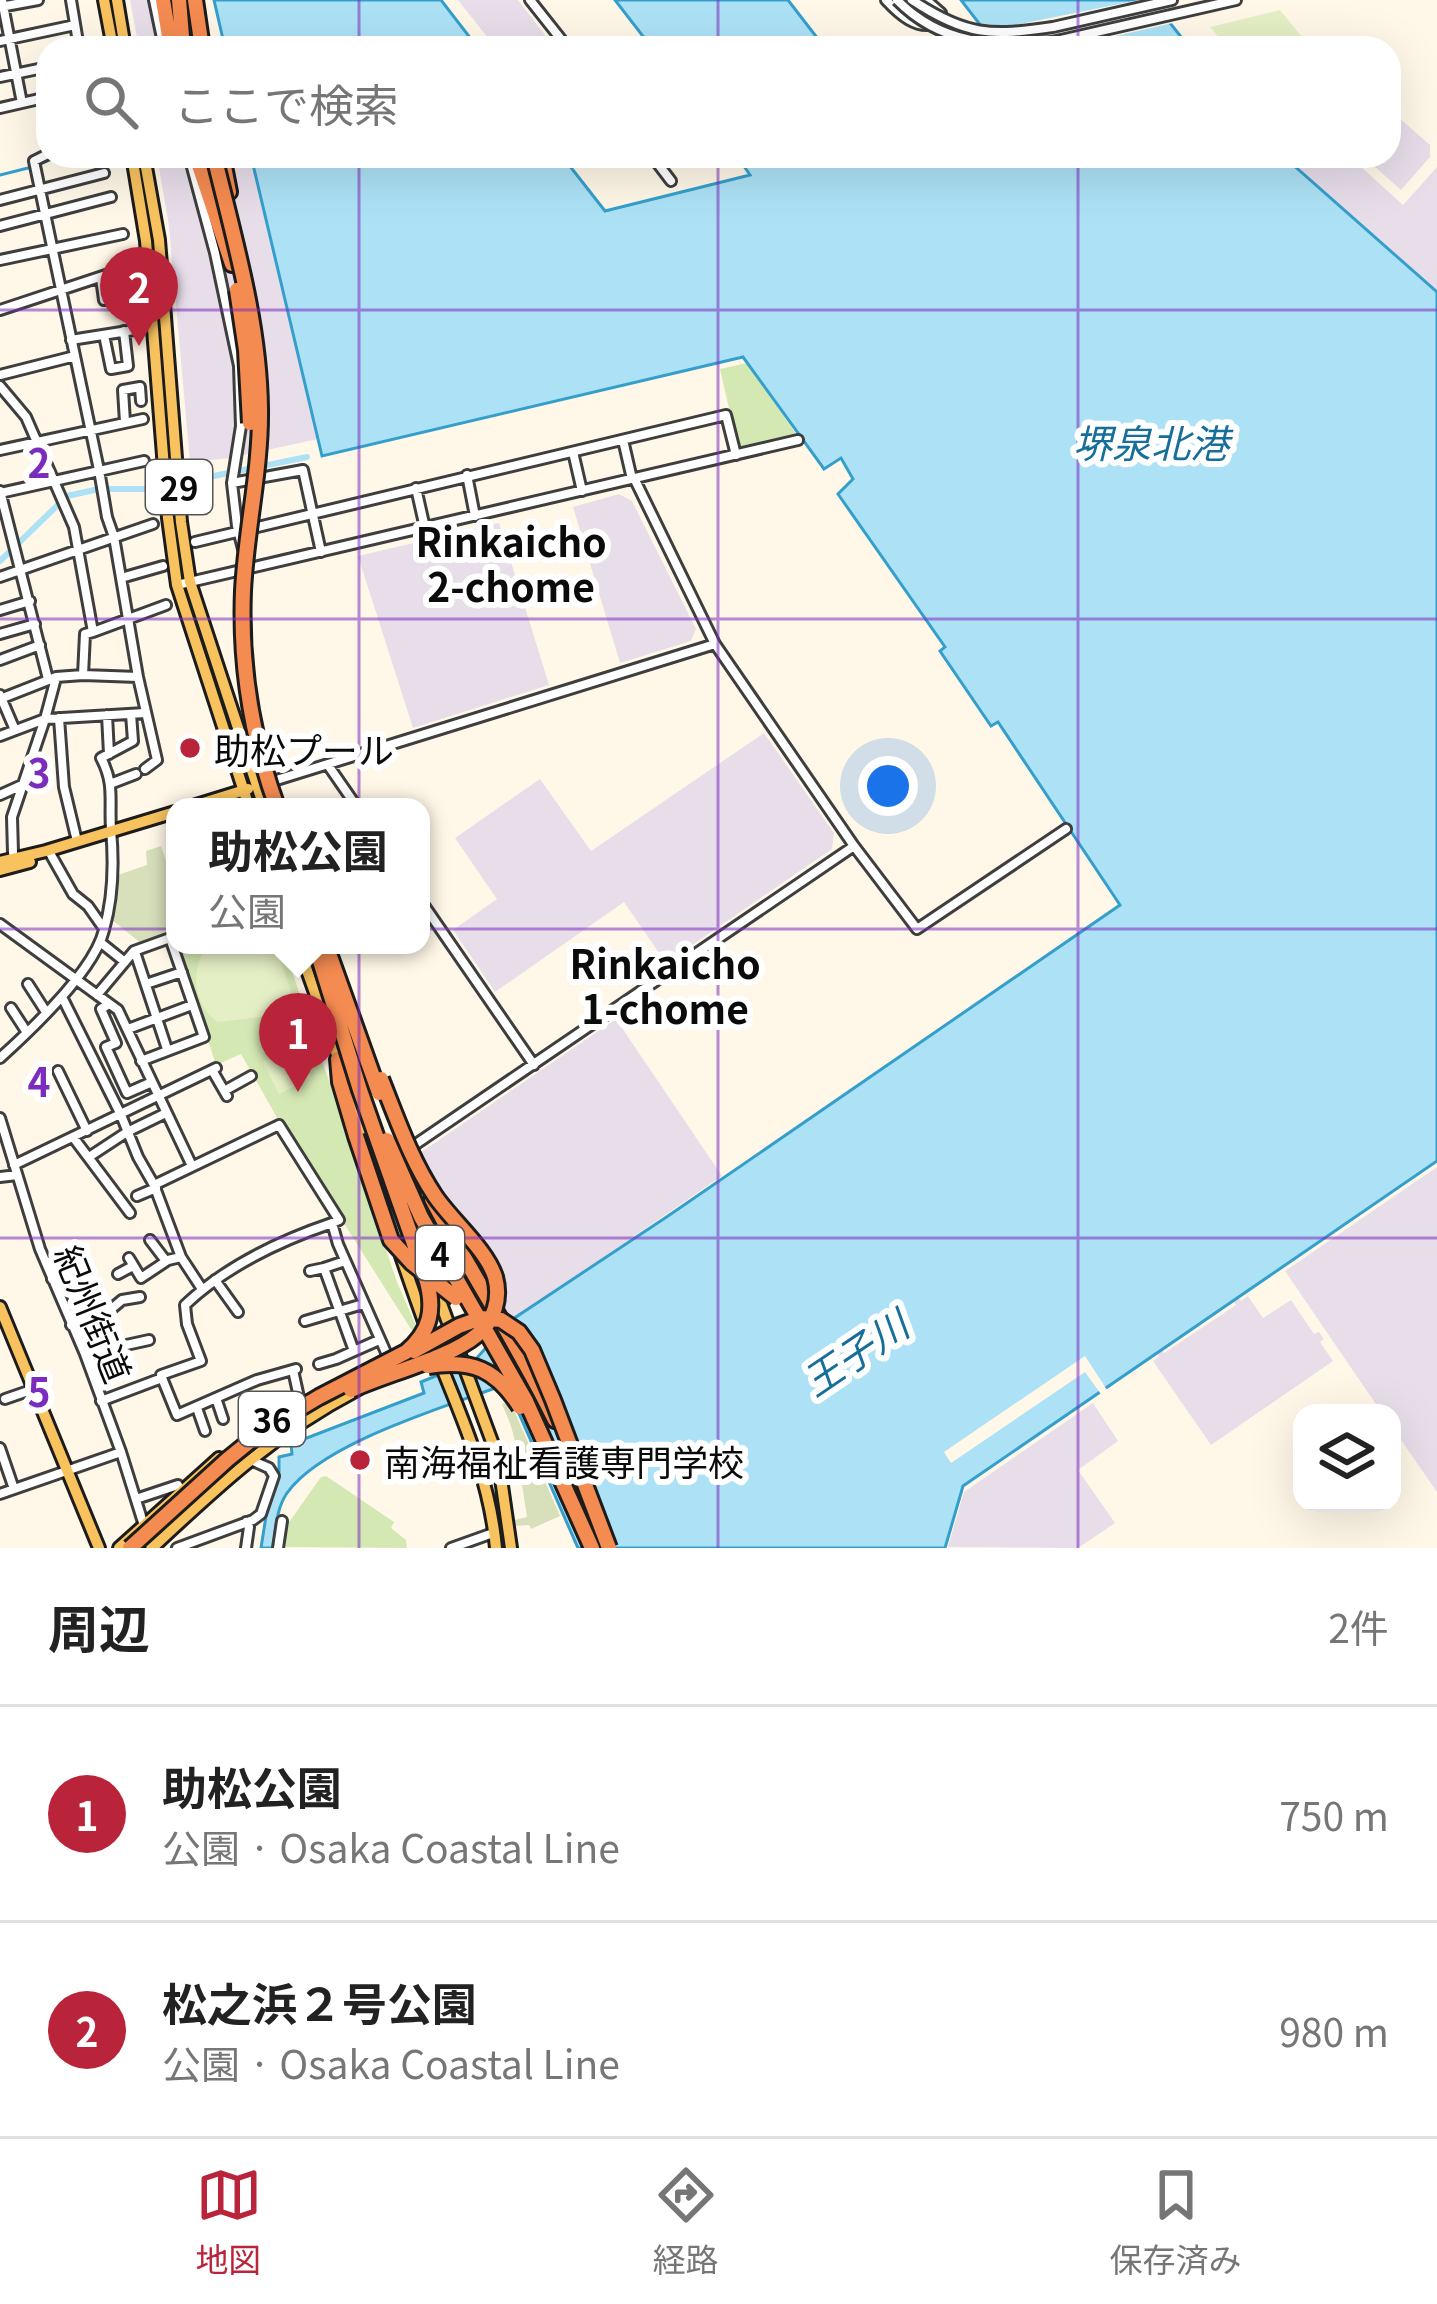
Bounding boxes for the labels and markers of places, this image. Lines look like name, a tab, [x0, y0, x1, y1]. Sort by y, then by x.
pin: 2	[100, 247, 178, 346]
place label: 助松プール	[214, 722, 394, 774]
marker: 助松プール	[177, 735, 203, 761]
pin: 1	[259, 993, 337, 1092]
place label: 南海福祉看護専門学校	[384, 1434, 744, 1486]
marker: 南海福祉看護専門学校	[347, 1447, 373, 1473]

